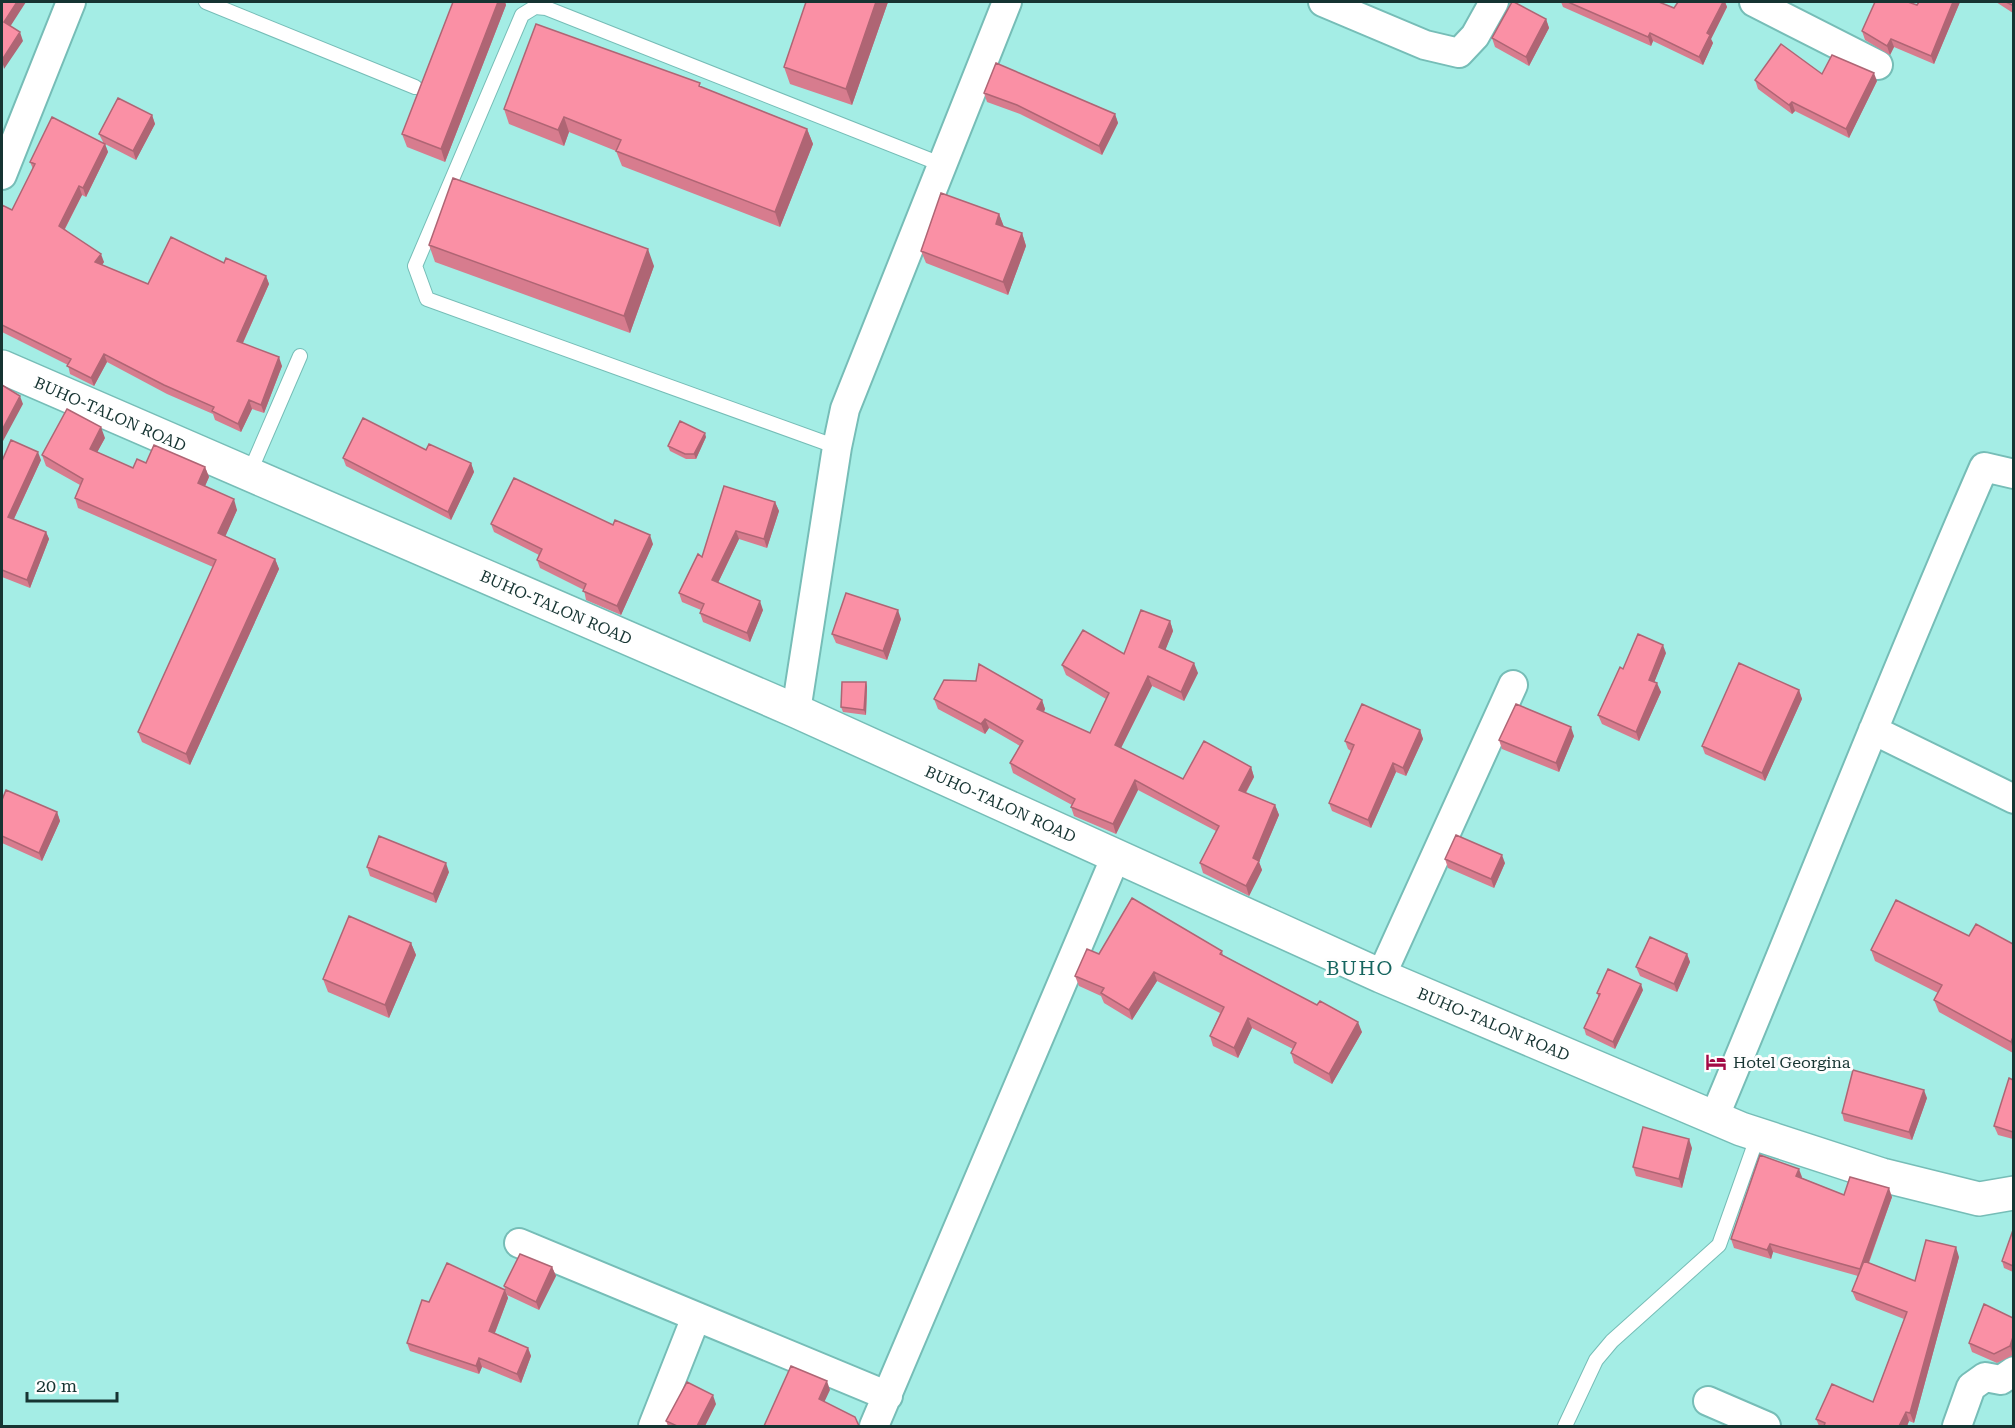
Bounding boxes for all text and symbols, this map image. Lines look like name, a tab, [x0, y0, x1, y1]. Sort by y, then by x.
street label: BUHO-TALON ROAD	[31, 373, 189, 455]
street label: BUHO-TALON ROAD	[477, 566, 635, 648]
street label: BUHO-TALON ROAD	[922, 761, 1079, 846]
district label: BUHO	[1326, 956, 1394, 980]
street label: BUHO-TALON ROAD	[1415, 983, 1573, 1065]
hotel icon: Hotel Georgina	[1704, 1050, 1728, 1074]
place label: Hotel Georgina	[1733, 1053, 1851, 1072]
scale bar	[27, 1365, 117, 1403]
text: 20 m	[36, 1375, 77, 1396]

